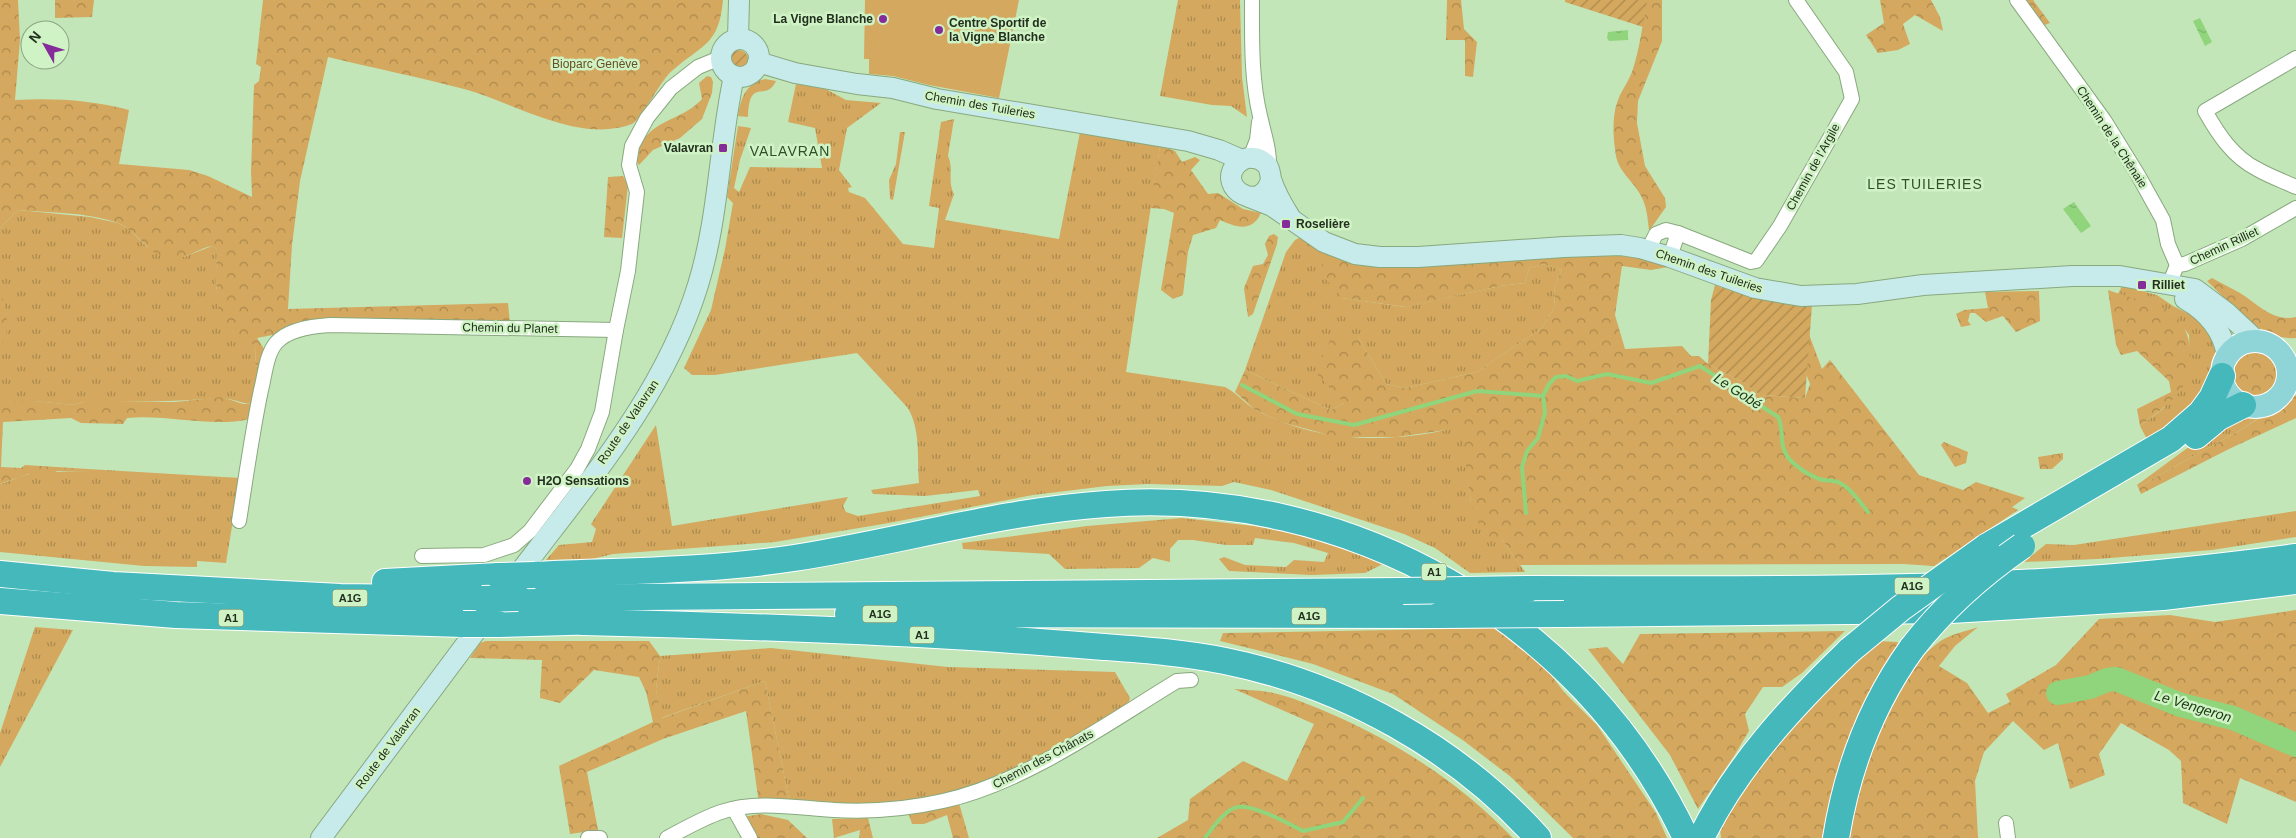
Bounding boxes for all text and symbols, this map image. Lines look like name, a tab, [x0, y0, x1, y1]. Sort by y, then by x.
place label: La Vigne Blanche	[773, 12, 873, 26]
marker: La Vigne Blanche	[877, 13, 889, 25]
place label: Centre Sportif de la Vigne Blanche	[949, 16, 1047, 44]
north arrow	[20, 20, 70, 70]
marker: Centre Sportif de la Vigne Blanche	[933, 24, 945, 36]
text: N	[25, 28, 44, 46]
park label: Bioparc Genève	[552, 57, 638, 71]
street label: Chemin de la Chênaie	[2074, 83, 2150, 191]
street label: Chemin des Tuileries	[924, 88, 1036, 122]
street label: Chemin de l'Argile	[1783, 121, 1843, 213]
place label: Valavran	[664, 141, 713, 155]
marker: Valavran	[717, 142, 729, 154]
district label: VALAVRAN	[750, 143, 830, 159]
district label: LES TUILERIES	[1867, 176, 1983, 192]
place label: Roselière	[1296, 217, 1350, 231]
marker: Roselière	[1280, 218, 1292, 230]
street label: Chemin Rilliet	[2187, 224, 2261, 268]
street label: Chemin des Tuileries	[1654, 246, 1764, 296]
place label: Rilliet	[2152, 278, 2185, 292]
marker: Rilliet	[2136, 279, 2148, 291]
street label: Chemin du Planet	[462, 320, 558, 336]
water label: Le Gobé	[1711, 370, 1765, 412]
street label: Route de Valavran	[595, 377, 661, 467]
place label: H2O Sensations	[537, 474, 629, 488]
marker: H2O Sensations	[521, 475, 533, 487]
road number: A1	[1422, 564, 1446, 580]
road number: A1G	[1894, 578, 1930, 594]
road number: A1G	[332, 590, 368, 606]
road number: A1G	[862, 606, 898, 622]
road number: A1G	[1292, 608, 1326, 624]
road number: A1	[218, 610, 244, 626]
road number: A1	[910, 626, 934, 644]
water label: Le Vengeron	[2153, 687, 2234, 725]
street label: Route de Valavran	[353, 704, 423, 792]
street label: Chemin des Chânats	[990, 727, 1096, 791]

